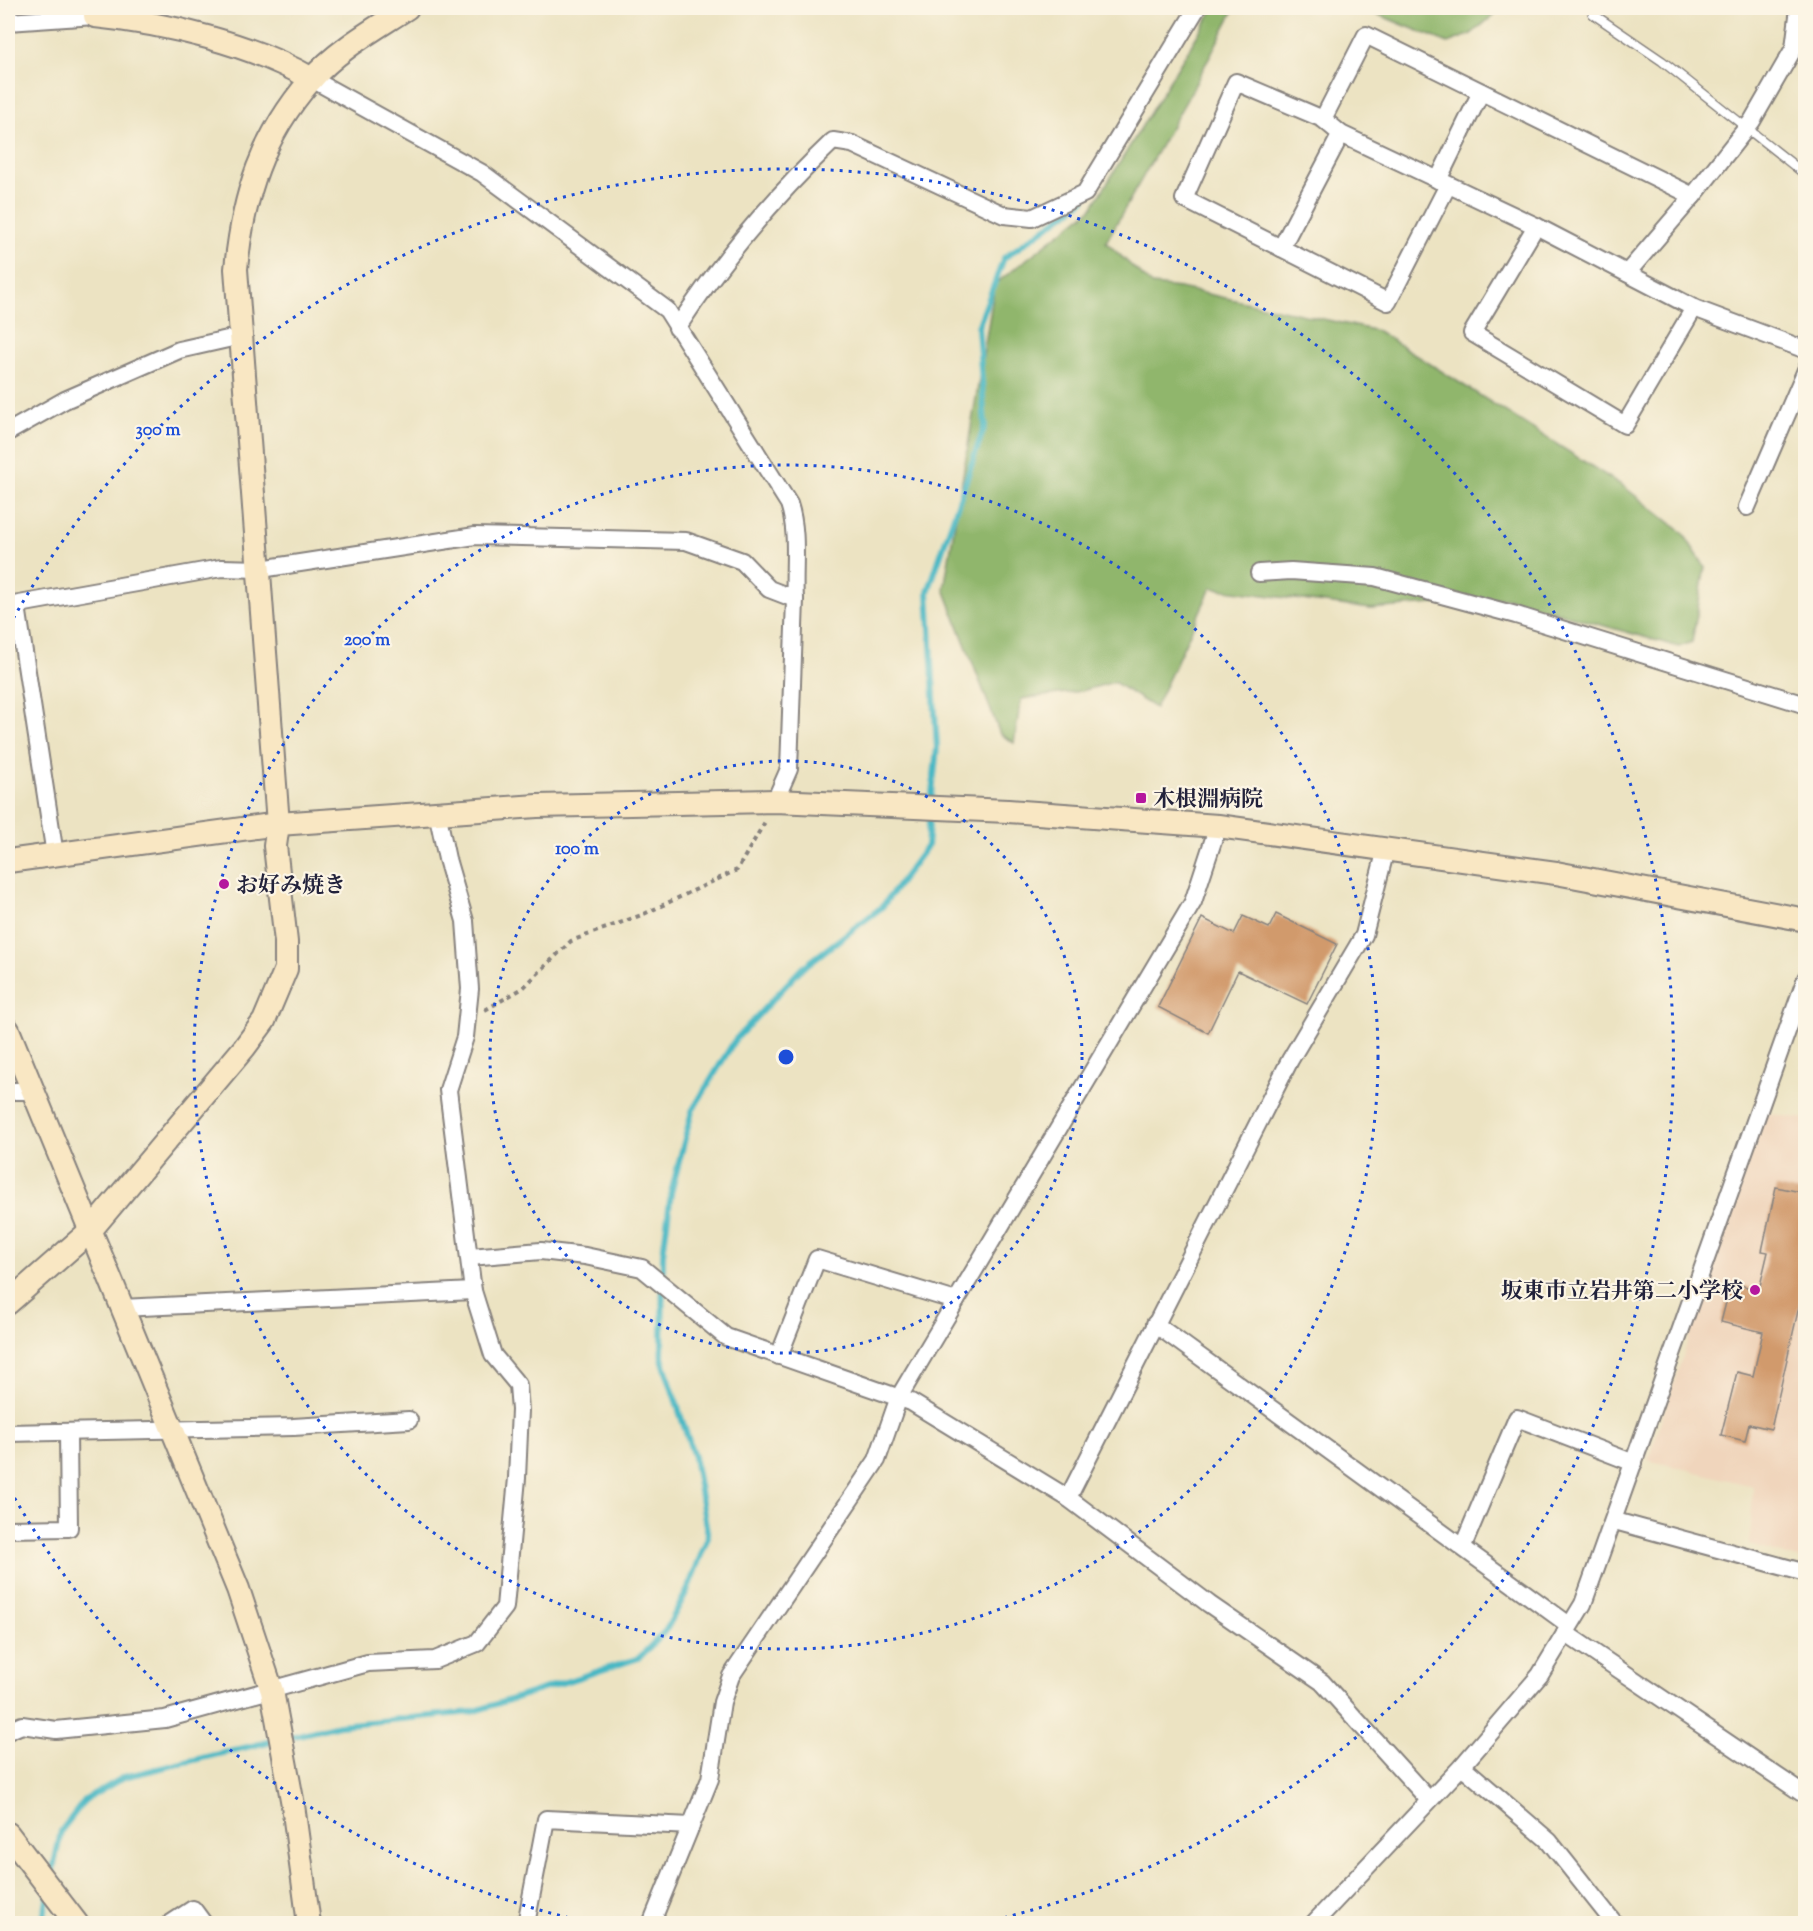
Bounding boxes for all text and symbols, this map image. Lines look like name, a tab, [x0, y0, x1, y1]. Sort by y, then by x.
text: 300 m	[136, 418, 181, 444]
text: 200 m	[344, 628, 390, 654]
place label: 木根淵病院	[1153, 785, 1263, 817]
marker: 木根淵病院	[1134, 791, 1148, 805]
text: 100 m	[555, 837, 599, 863]
place label: お好み焼き	[236, 871, 346, 903]
marker: お好み焼き	[217, 877, 231, 891]
centre of rings	[776, 1047, 796, 1067]
place label: 坂東市立岩井第二小学校	[1501, 1277, 1743, 1309]
marker: 坂東市立岩井第二小学校	[1748, 1283, 1762, 1297]

